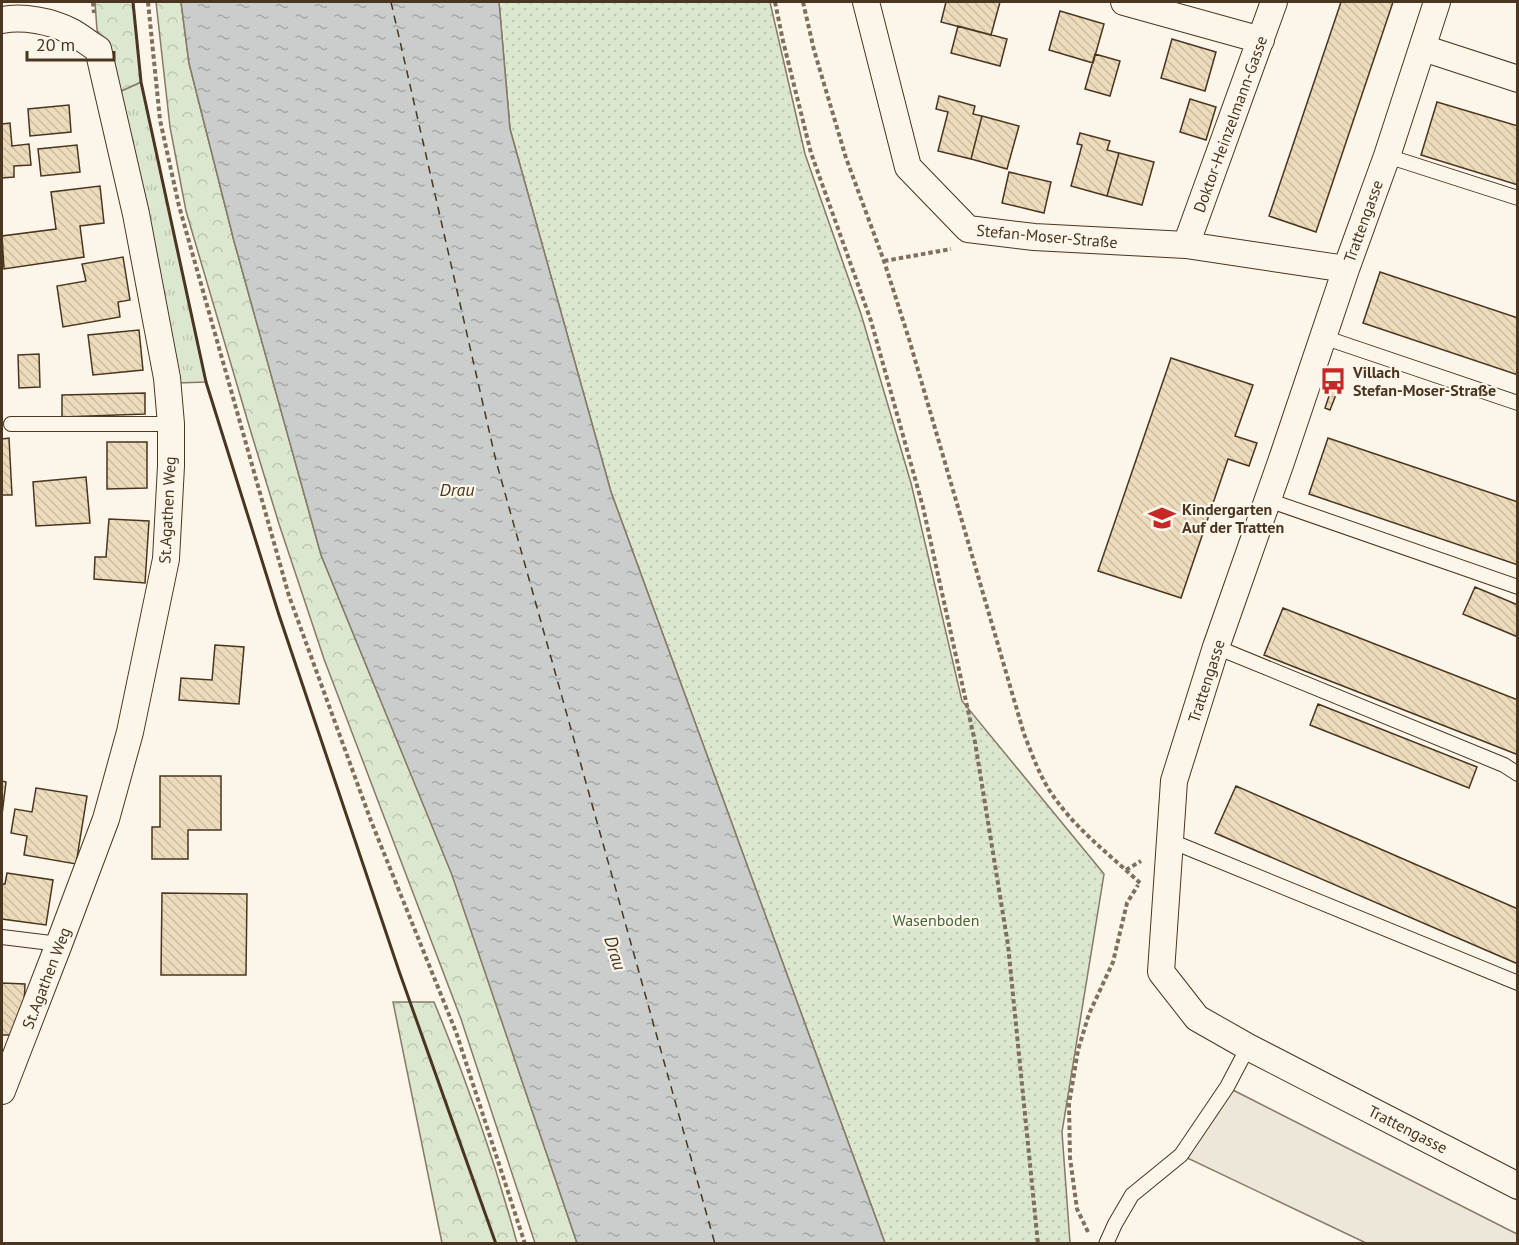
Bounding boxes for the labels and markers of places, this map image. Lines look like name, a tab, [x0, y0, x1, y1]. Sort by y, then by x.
place label: Villach Stefan-Moser-Straße	[1352, 362, 1496, 400]
bus stop icon: Villach Stefan-Moser-Straße	[1318, 366, 1348, 396]
place label: Kindergarten Auf der Tratten	[1182, 499, 1284, 537]
school or university icon: Kindergarten Auf der Tratten	[1147, 503, 1177, 533]

